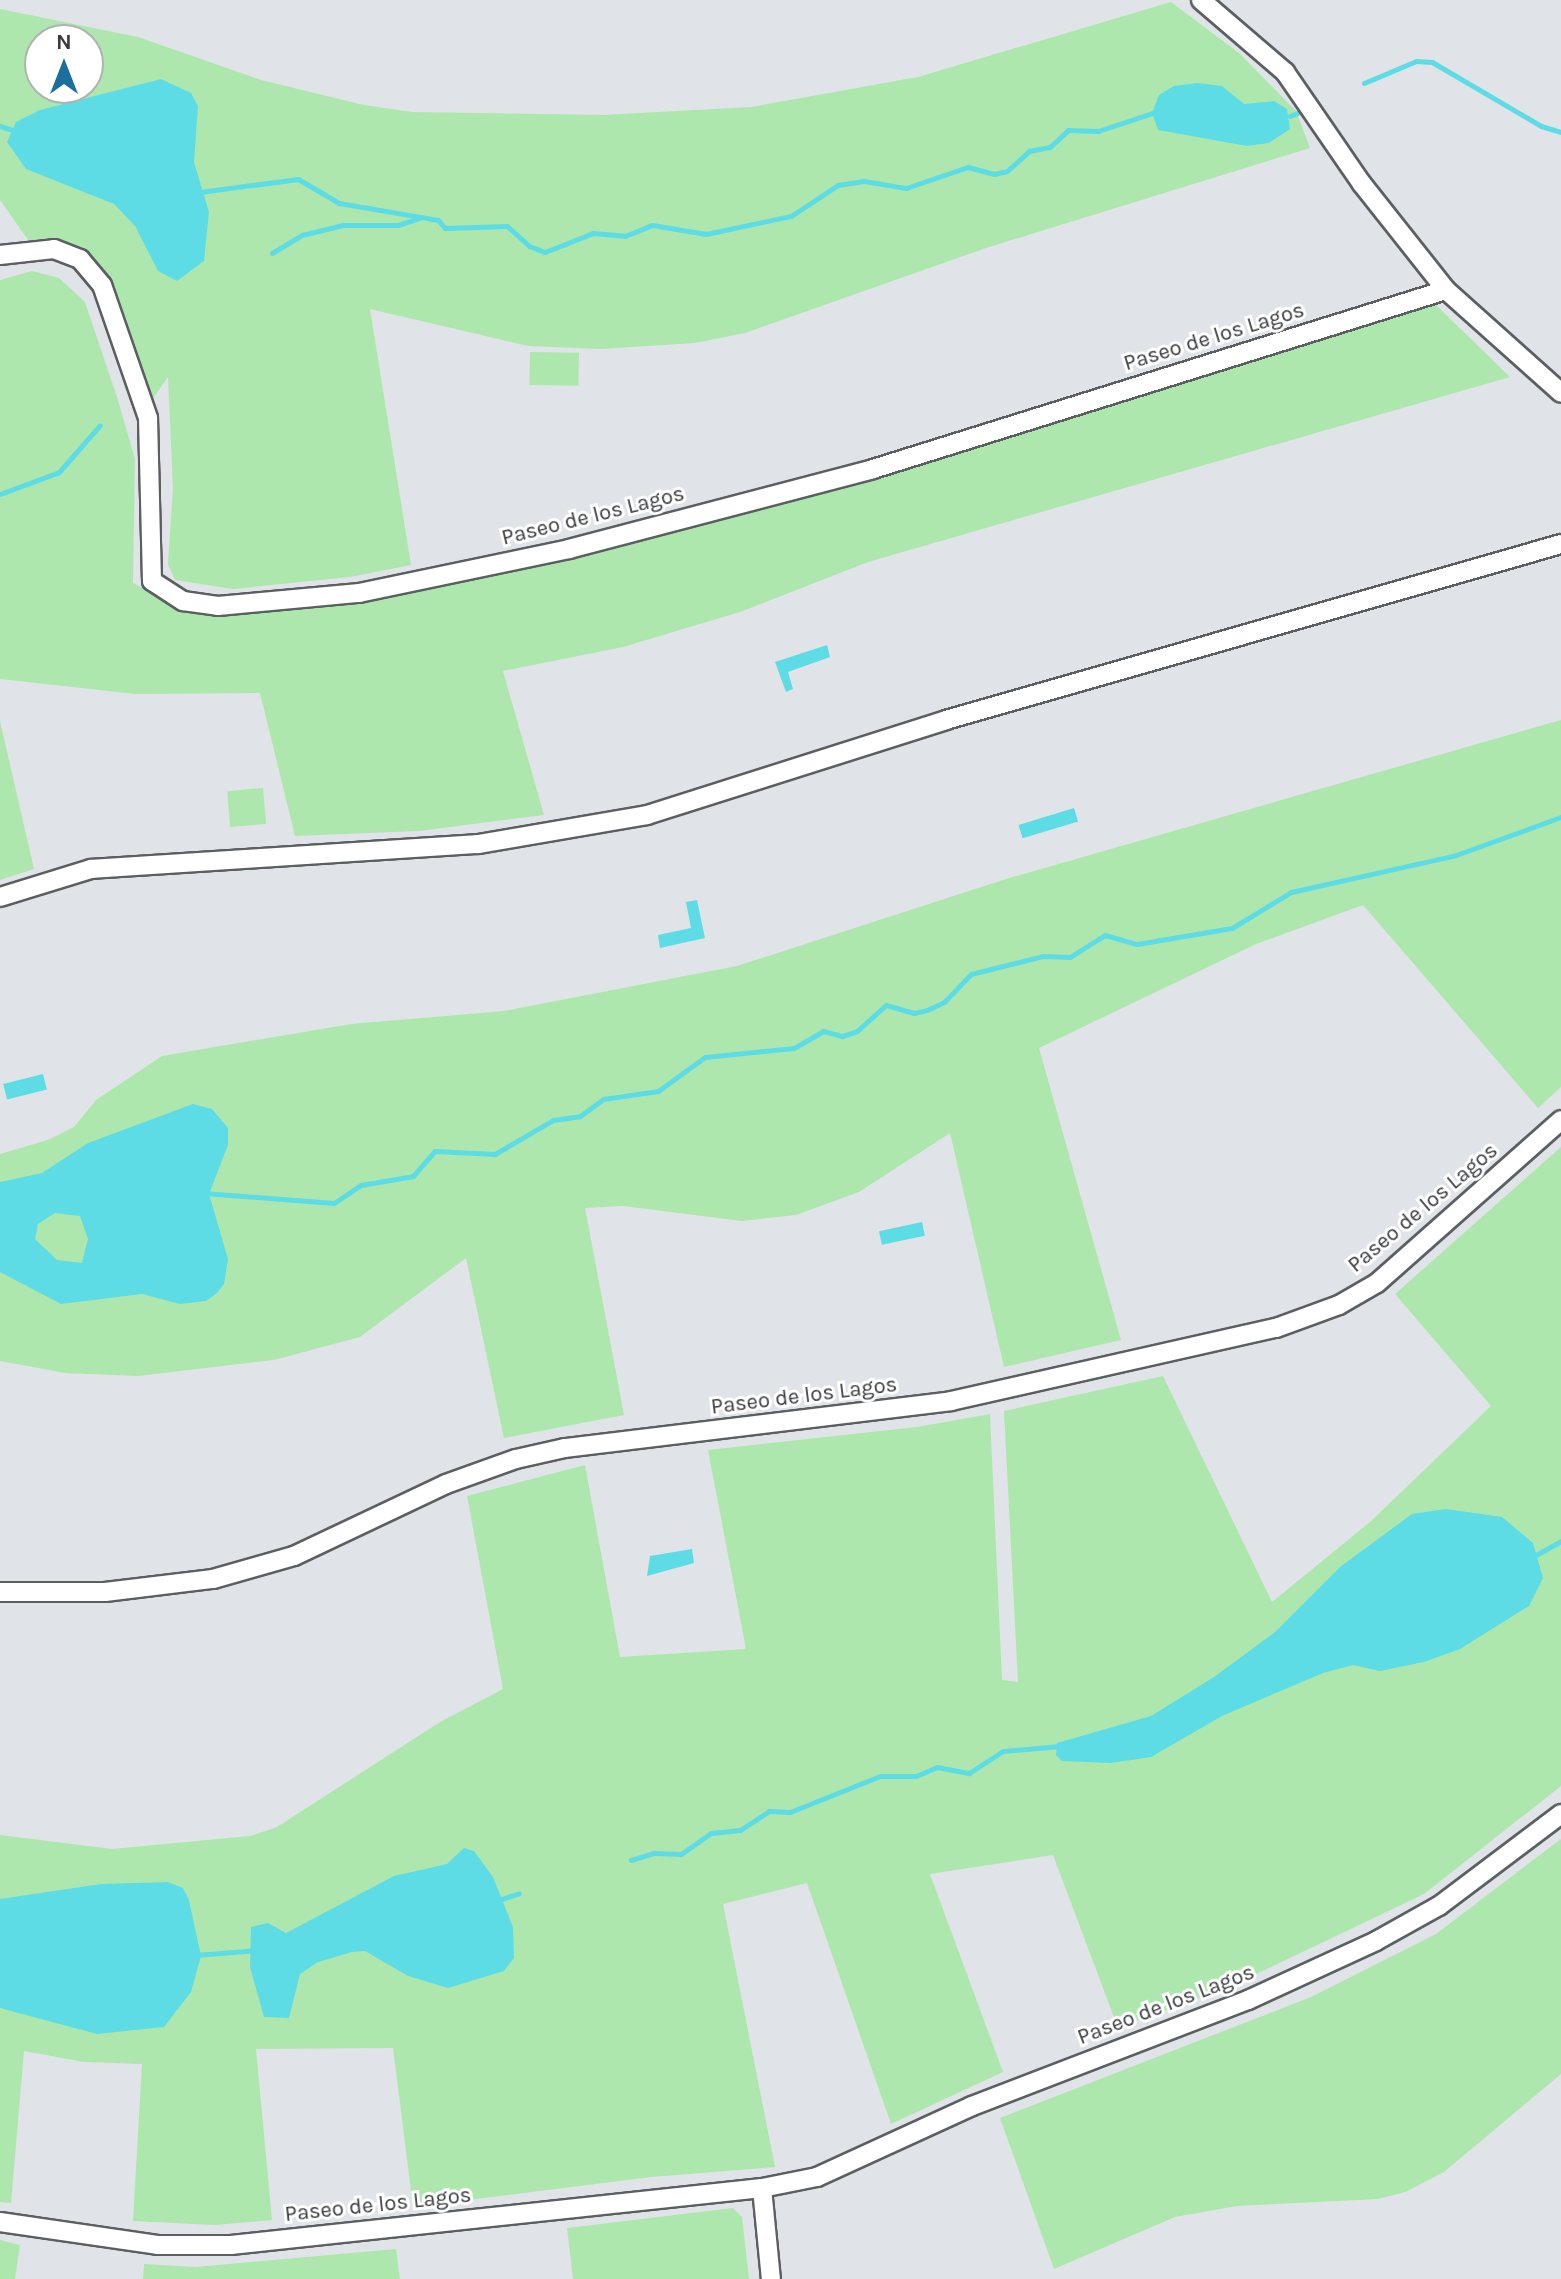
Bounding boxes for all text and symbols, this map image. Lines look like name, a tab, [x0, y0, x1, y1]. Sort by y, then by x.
north arrow	[24, 24, 104, 104]
text: N	[56, 29, 72, 55]
street label: Paseo de los Lagos	[1121, 297, 1307, 377]
street label: Paseo de los Lagos	[499, 481, 687, 551]
street label: Paseo de los Lagos	[1343, 1138, 1503, 1278]
street label: Paseo de los Lagos	[709, 1371, 899, 1421]
street label: Paseo de los Lagos	[1074, 1959, 1258, 2051]
street label: Paseo de los Lagos	[283, 2182, 473, 2228]

